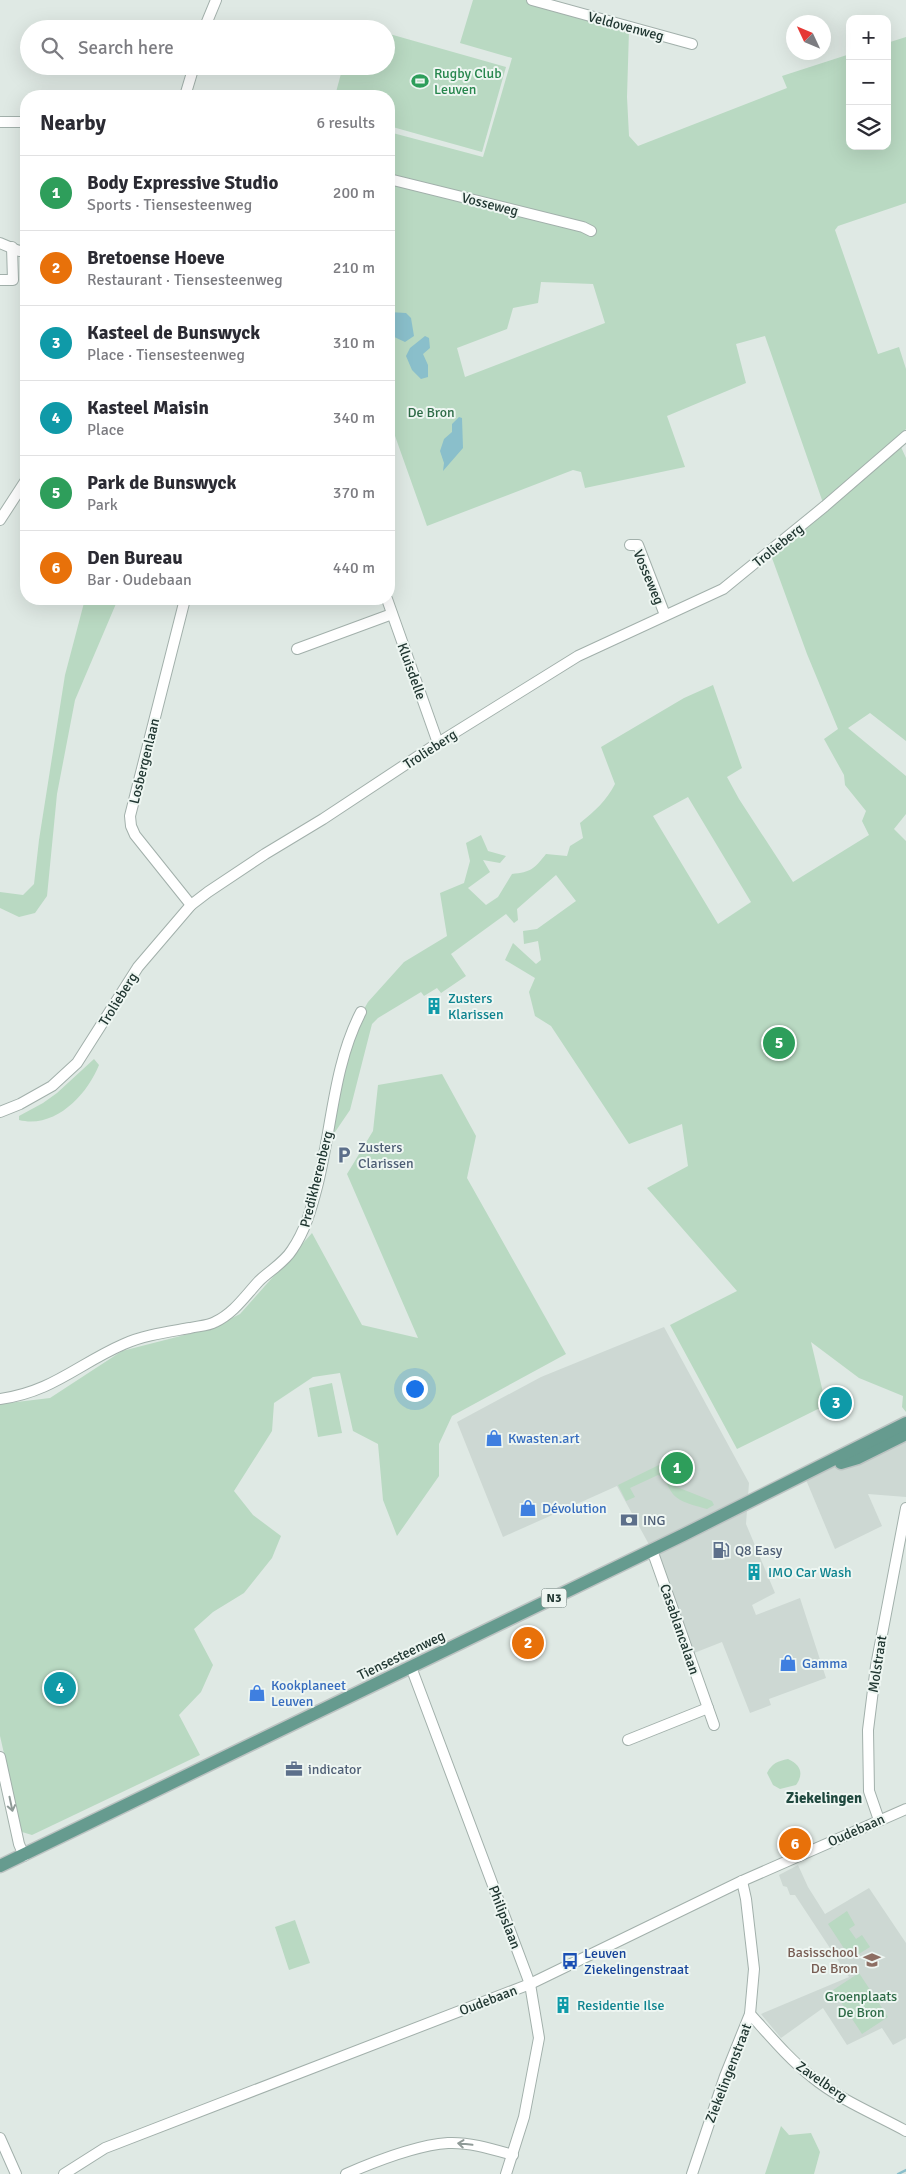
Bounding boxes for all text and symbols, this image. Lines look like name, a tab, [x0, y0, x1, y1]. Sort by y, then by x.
street label: Veldovenweg	[586, 8, 666, 45]
north arrow	[786, 15, 831, 60]
map controls	[846, 15, 891, 150]
button: +	[846, 15, 891, 60]
search box	[20, 20, 395, 75]
icon: search	[38, 34, 66, 62]
text: Search here	[78, 36, 174, 60]
button: −	[846, 60, 891, 105]
place label: Rugby Club Leuven	[434, 65, 502, 98]
sports icon: Rugby Club Leuven	[410, 71, 430, 91]
button: layers	[846, 105, 891, 150]
text: Nearby	[40, 110, 106, 136]
text: 6 results	[316, 113, 375, 133]
text: Body Expressive Studio	[87, 171, 278, 195]
text: 1	[52, 183, 60, 203]
text: 200 m	[333, 183, 375, 203]
street label: Vosseweg	[460, 189, 520, 220]
text: Sports · Tiensesteenweg	[87, 195, 252, 215]
text: Bretoense Hoeve	[87, 246, 225, 270]
text: 2	[52, 258, 60, 278]
text: 210 m	[333, 258, 375, 278]
text: Restaurant · Tiensesteenweg	[87, 270, 283, 290]
text: Kasteel de Bunswyck	[87, 321, 260, 345]
text: 3	[52, 333, 60, 353]
text: 310 m	[333, 333, 375, 353]
text: Place · Tiensesteenweg	[87, 345, 245, 365]
text: Kasteel Maisin	[87, 396, 209, 420]
park label: De Bron	[407, 404, 455, 421]
text: 4	[52, 408, 60, 428]
text: 340 m	[333, 408, 375, 428]
text: Place	[87, 420, 124, 440]
text: Park de Bunswyck	[87, 471, 237, 495]
text: 5	[52, 483, 60, 503]
text: 370 m	[333, 483, 375, 503]
text: Park	[87, 495, 118, 515]
street label: Trolieberg	[750, 520, 807, 571]
text: Den Bureau	[87, 546, 183, 570]
street label: Vosseweg	[629, 547, 668, 607]
text: 6	[52, 558, 60, 578]
text: 440 m	[333, 558, 375, 578]
text: Bar · Oudebaan	[87, 570, 192, 590]
street label: Kluisdelle	[393, 640, 430, 702]
street label: Losbergenlaan	[126, 716, 163, 806]
street label: Trolieberg	[400, 726, 460, 773]
street label: Trolieberg	[95, 969, 142, 1029]
place label: Zusters Klarissen	[448, 990, 504, 1023]
building icon: Zusters Klarissen	[424, 996, 444, 1016]
pin: 5	[763, 1024, 795, 1062]
street label: Predikherenberg	[296, 1129, 337, 1229]
place label: Zusters Clarissen	[358, 1139, 414, 1172]
parking icon: Zusters Clarissen	[334, 1145, 354, 1165]
your location	[402, 1376, 428, 1402]
pin: 3	[820, 1384, 852, 1422]
shop icon: Kwasten.art	[484, 1428, 504, 1448]
place label: Kwasten.art	[508, 1430, 580, 1447]
pin: 1	[661, 1449, 693, 1487]
shop icon: Dévolution	[518, 1498, 538, 1518]
place label: Dévolution	[542, 1500, 607, 1517]
bank icon: ING	[619, 1510, 639, 1530]
place label: ING	[643, 1512, 666, 1529]
fuel station icon: Q8 Easy	[711, 1540, 731, 1560]
place label: Q8 Easy	[735, 1542, 783, 1559]
building icon: IMO Car Wash	[744, 1562, 764, 1582]
place label: IMO Car Wash	[768, 1564, 852, 1581]
street label: Casablancalaan	[656, 1582, 703, 1677]
road number: N3	[542, 1589, 566, 1608]
pin: 2	[512, 1624, 544, 1662]
street label: Tiensesteenweg	[355, 1627, 448, 1684]
street label: Molstraat	[865, 1634, 890, 1694]
shop icon: Gamma	[778, 1653, 798, 1673]
place label: Gamma	[802, 1655, 848, 1672]
pin: 4	[44, 1669, 76, 1707]
place label: Kookplaneet Leuven	[271, 1677, 346, 1710]
shop icon: Kookplaneet Leuven	[247, 1683, 267, 1703]
office icon: indicator	[284, 1759, 304, 1779]
place label: indicator	[308, 1761, 362, 1778]
district label: Ziekelingen	[786, 1789, 862, 1807]
one-way arrow	[6, 1796, 16, 1812]
street label: Oudebaan	[825, 1810, 887, 1851]
pin: 6	[779, 1825, 811, 1863]
street label: Philipslaan	[485, 1883, 524, 1951]
place label: Basisschool De Bron	[787, 1944, 858, 1977]
place label: Leuven Ziekelingenstraat	[584, 1945, 689, 1978]
school or university icon: Basisschool De Bron	[862, 1950, 882, 1970]
bus stop icon: Leuven Ziekelingenstraat	[560, 1951, 580, 1971]
street label: Oudebaan	[457, 1982, 519, 2019]
park label: Groenplaats De Bron	[825, 1988, 897, 2021]
building icon: Residentie Ilse	[553, 1995, 573, 2015]
place label: Residentie Ilse	[577, 1997, 664, 2014]
street label: Ziekelingenstraat	[702, 2021, 755, 2125]
street label: Zavelberg	[793, 2058, 851, 2105]
one-way arrow	[458, 2139, 474, 2149]

